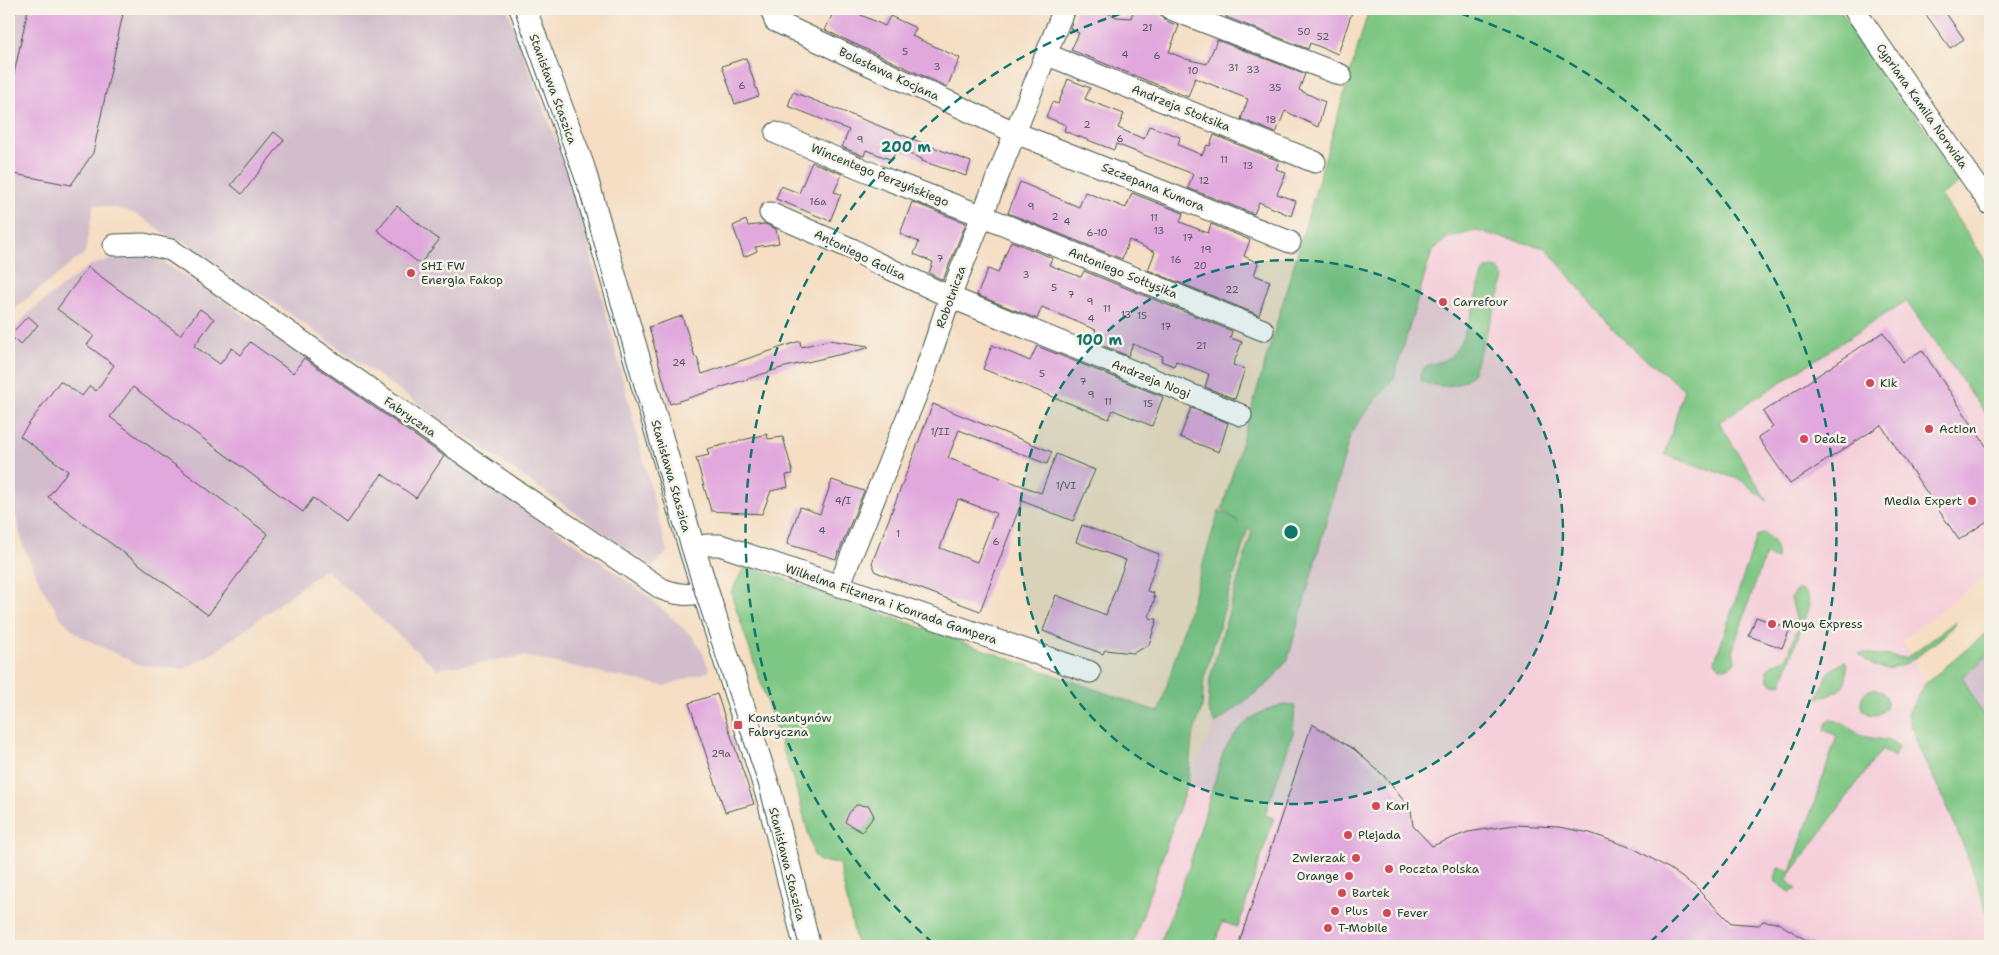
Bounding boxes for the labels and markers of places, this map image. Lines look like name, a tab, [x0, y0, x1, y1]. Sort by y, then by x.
place label: SHI FW Energia Fakop	[421, 258, 503, 288]
marker: SHI FW Energia Fakop	[405, 267, 417, 279]
place label: Carrefour	[1453, 294, 1509, 310]
marker: Carrefour	[1437, 296, 1449, 308]
place label: Kik	[1880, 375, 1898, 391]
marker: Kik	[1864, 377, 1876, 389]
place label: Action	[1939, 421, 1976, 437]
marker: Action	[1923, 423, 1935, 435]
place label: Dealz	[1814, 431, 1847, 447]
marker: Dealz	[1798, 433, 1810, 445]
place label: Media Expert	[1884, 493, 1962, 509]
marker: Media Expert	[1966, 495, 1978, 507]
centre of rings	[1282, 523, 1300, 541]
place label: Moya Express	[1782, 616, 1863, 632]
marker: Moya Express	[1766, 618, 1778, 630]
place label: Konstantynów Fabryczna	[748, 710, 832, 740]
marker: Konstantynów Fabryczna	[732, 719, 744, 731]
place label: Kari	[1386, 798, 1409, 814]
marker: Kari	[1370, 800, 1382, 812]
place label: Plejada	[1358, 827, 1401, 843]
marker: Plejada	[1342, 829, 1354, 841]
place label: Zwierzak	[1292, 850, 1346, 866]
marker: Zwierzak	[1350, 852, 1362, 864]
place label: Poczta Polska	[1399, 861, 1480, 877]
marker: Poczta Polska	[1383, 863, 1395, 875]
place label: Orange	[1297, 868, 1339, 884]
marker: Orange	[1343, 870, 1355, 882]
place label: Bartek	[1352, 885, 1390, 901]
marker: Bartek	[1336, 887, 1348, 899]
place label: Plus	[1345, 903, 1368, 919]
marker: Plus	[1329, 905, 1341, 917]
place label: Fever	[1397, 905, 1429, 921]
marker: Fever	[1381, 907, 1393, 919]
place label: T-Mobile	[1338, 920, 1388, 936]
marker: T-Mobile	[1322, 922, 1334, 934]

